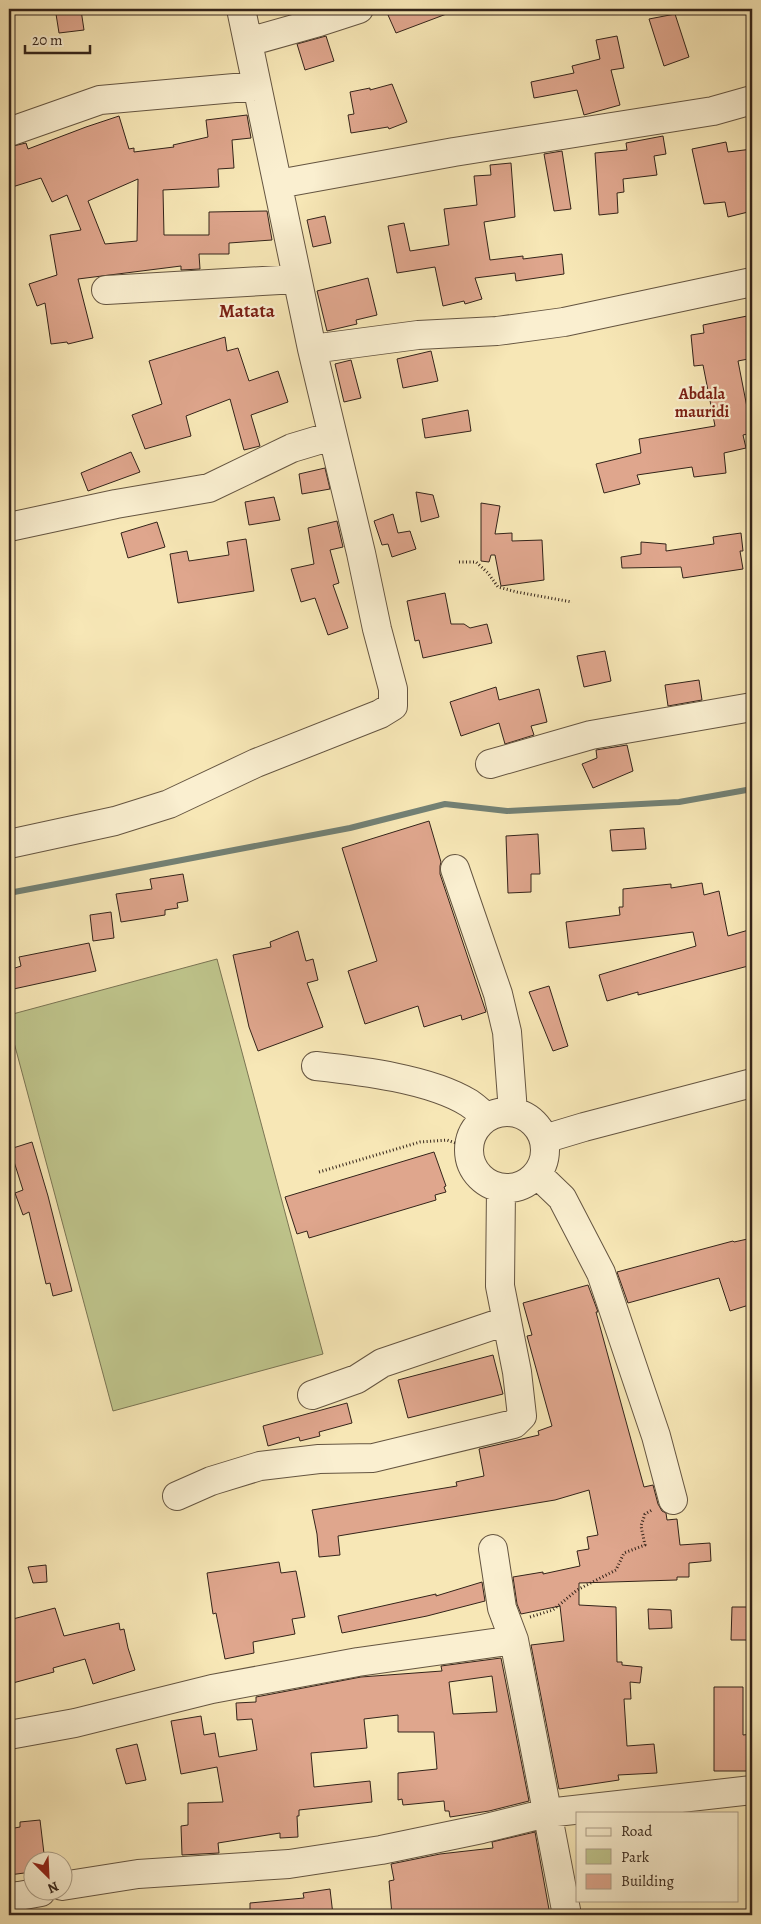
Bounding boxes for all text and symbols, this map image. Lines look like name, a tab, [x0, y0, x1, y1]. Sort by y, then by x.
scale bar	[25, 22, 90, 54]
text: 20 m	[32, 30, 63, 50]
district label: Matata	[219, 298, 276, 324]
district label: Abdala mauridi	[675, 383, 730, 423]
legend	[576, 1812, 738, 1902]
text: Road	[621, 1821, 653, 1841]
text: Park	[621, 1847, 650, 1867]
north arrow	[22, 1852, 72, 1902]
text: Building	[621, 1871, 674, 1891]
text: N	[45, 1877, 62, 1898]

